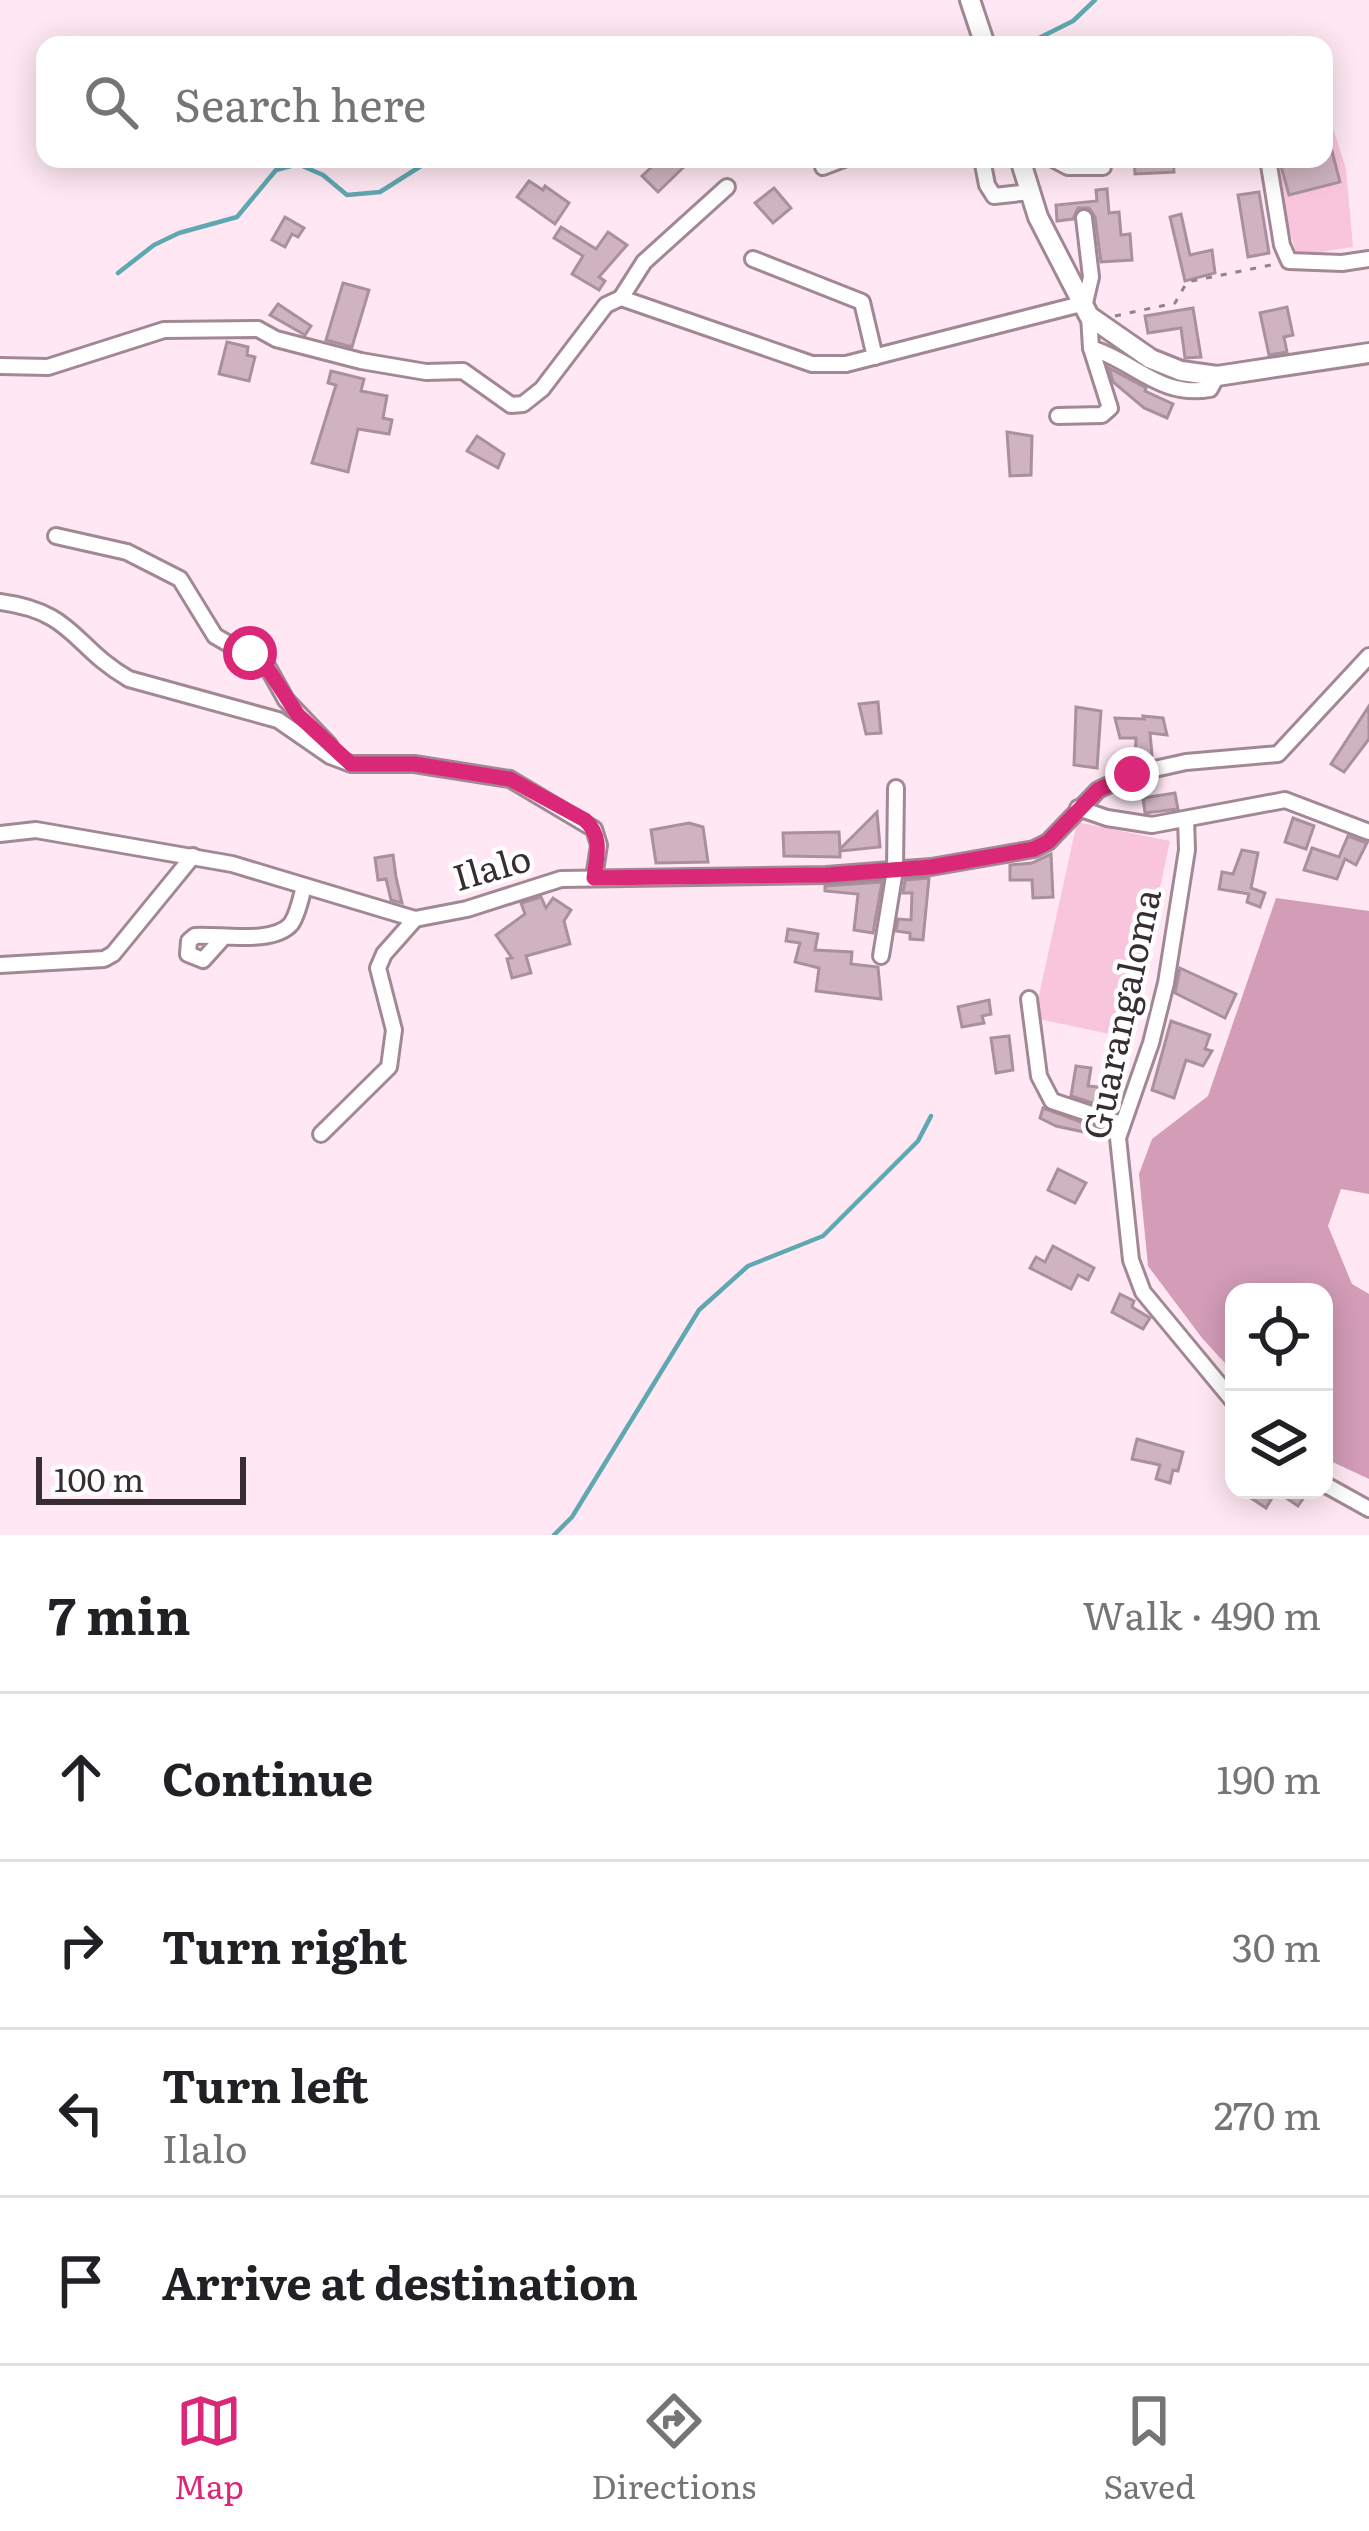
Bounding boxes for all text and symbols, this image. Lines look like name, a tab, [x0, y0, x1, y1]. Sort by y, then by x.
search box	[36, 36, 1333, 168]
icon: search	[78, 69, 144, 135]
text: Search here	[174, 69, 426, 136]
route start	[223, 626, 277, 680]
route end	[1105, 747, 1159, 801]
street label: Ilalo	[446, 829, 537, 902]
street label: Guarangaloma	[1067, 883, 1172, 1144]
map controls	[1225, 1283, 1333, 1499]
button: locate	[1225, 1283, 1333, 1391]
button: layers	[1225, 1391, 1333, 1499]
scale bar	[36, 1451, 246, 1504]
text: 100 m	[54, 1453, 144, 1502]
text: 7 min	[48, 1575, 191, 1651]
text: Walk · 490 m	[1083, 1584, 1321, 1642]
text: Continue	[162, 1743, 373, 1810]
icon: ahead	[48, 1744, 114, 1810]
text: 190 m	[1217, 1748, 1321, 1806]
text: Turn right	[162, 1911, 408, 1978]
icon: right	[48, 1912, 114, 1978]
text: 30 m	[1232, 1916, 1321, 1974]
text: Turn left	[162, 2050, 369, 2117]
icon: left	[48, 2080, 114, 2146]
text: 270 m	[1214, 2084, 1321, 2142]
text: Ilalo	[162, 2117, 248, 2175]
text: Arrive at destination	[162, 2247, 638, 2314]
icon: arrive	[48, 2248, 114, 2314]
tab: Map	[174, 2388, 244, 2509]
tab: Directions	[591, 2388, 756, 2509]
tab: Saved	[1103, 2388, 1195, 2509]

